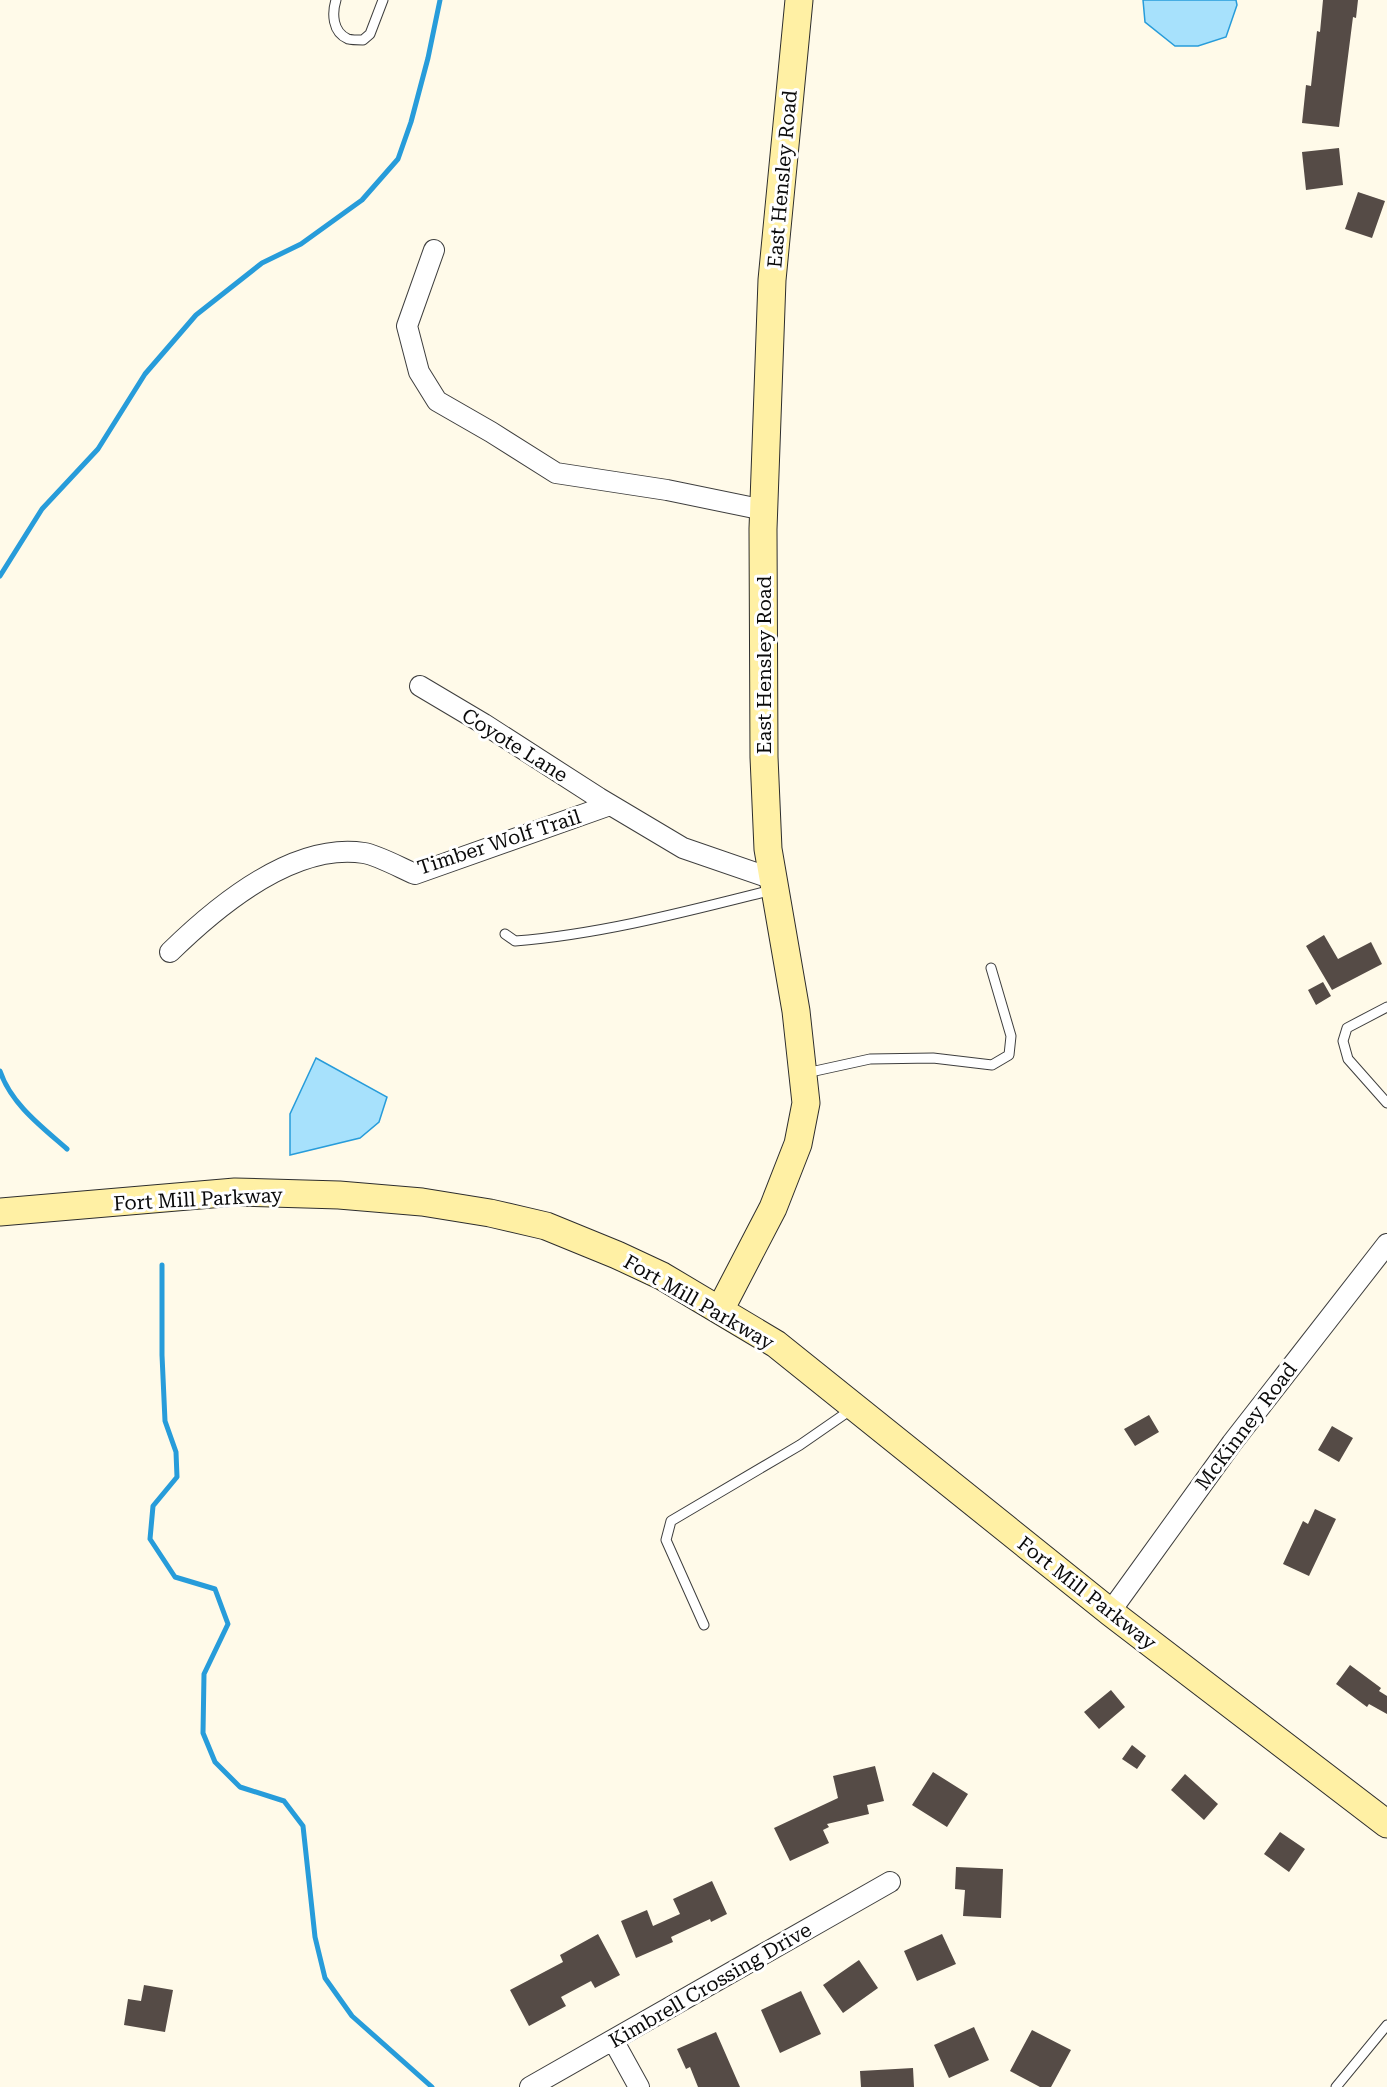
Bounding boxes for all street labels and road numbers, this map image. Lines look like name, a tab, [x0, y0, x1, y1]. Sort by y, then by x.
street label: East Hensley Road	[762, 89, 802, 269]
street label: East Hensley Road	[752, 576, 776, 754]
street label: Coyote Lane	[457, 703, 573, 787]
street label: Timber Wolf Trail	[414, 804, 584, 880]
street label: Fort Mill Parkway	[113, 1183, 283, 1215]
street label: Fort Mill Parkway	[620, 1249, 779, 1355]
street label: McKinney Road	[1190, 1357, 1302, 1495]
street label: Fort Mill Parkway	[1013, 1531, 1161, 1655]
street label: Kimbrell Crossing Drive	[605, 1917, 815, 2053]

